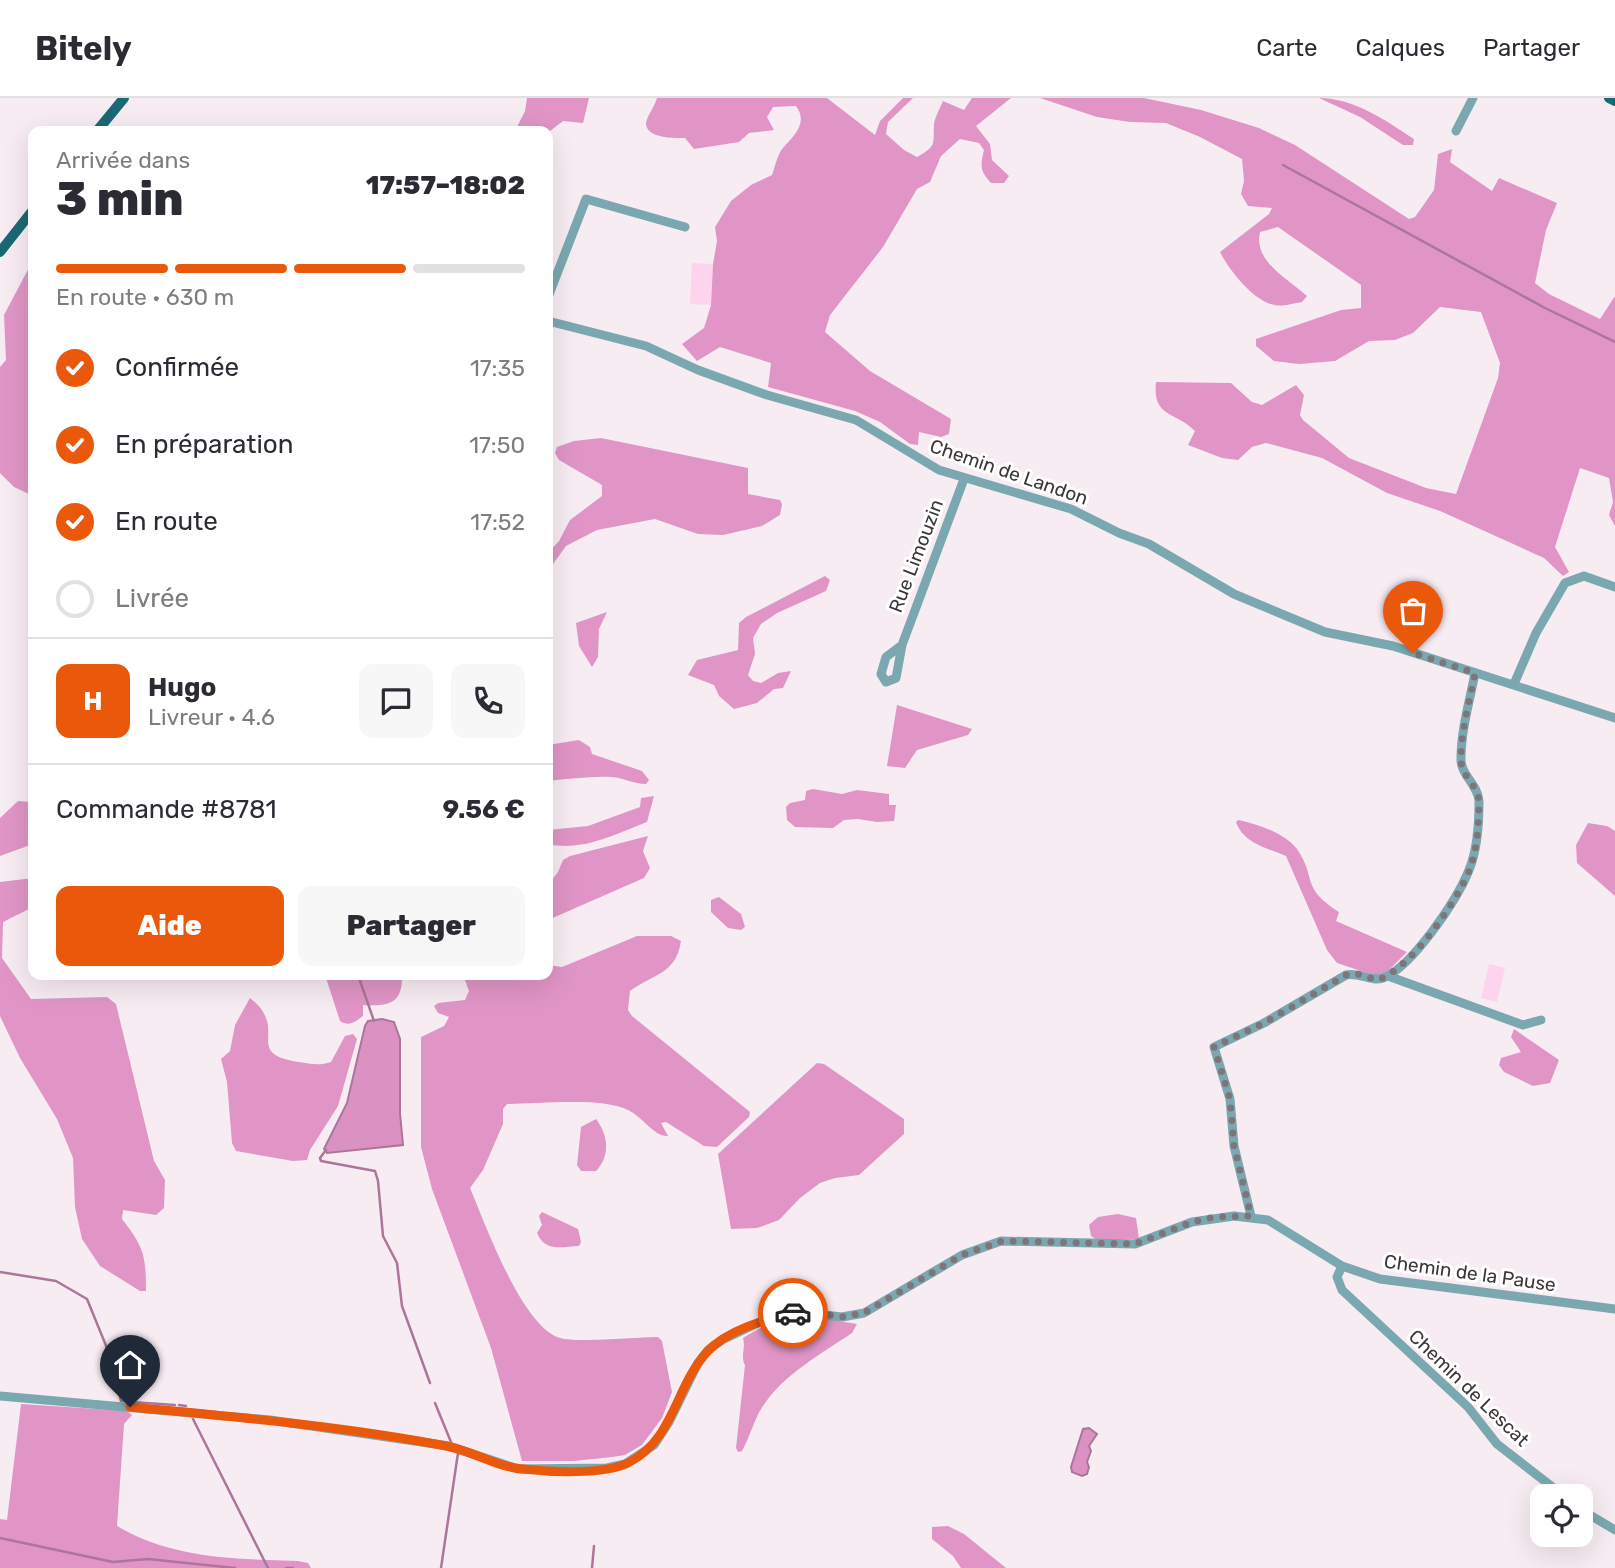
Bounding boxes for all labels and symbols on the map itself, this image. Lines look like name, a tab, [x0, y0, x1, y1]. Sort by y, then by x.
street label: Chemin de Landon	[927, 434, 1091, 510]
street label: Rue Limouzin	[884, 496, 948, 616]
pin	[1383, 581, 1443, 653]
street label: Chemin de la Pause	[1383, 1250, 1557, 1296]
courier	[758, 1278, 828, 1348]
street label: Chemin de Lescat	[1404, 1325, 1534, 1452]
pin	[100, 1335, 160, 1407]

